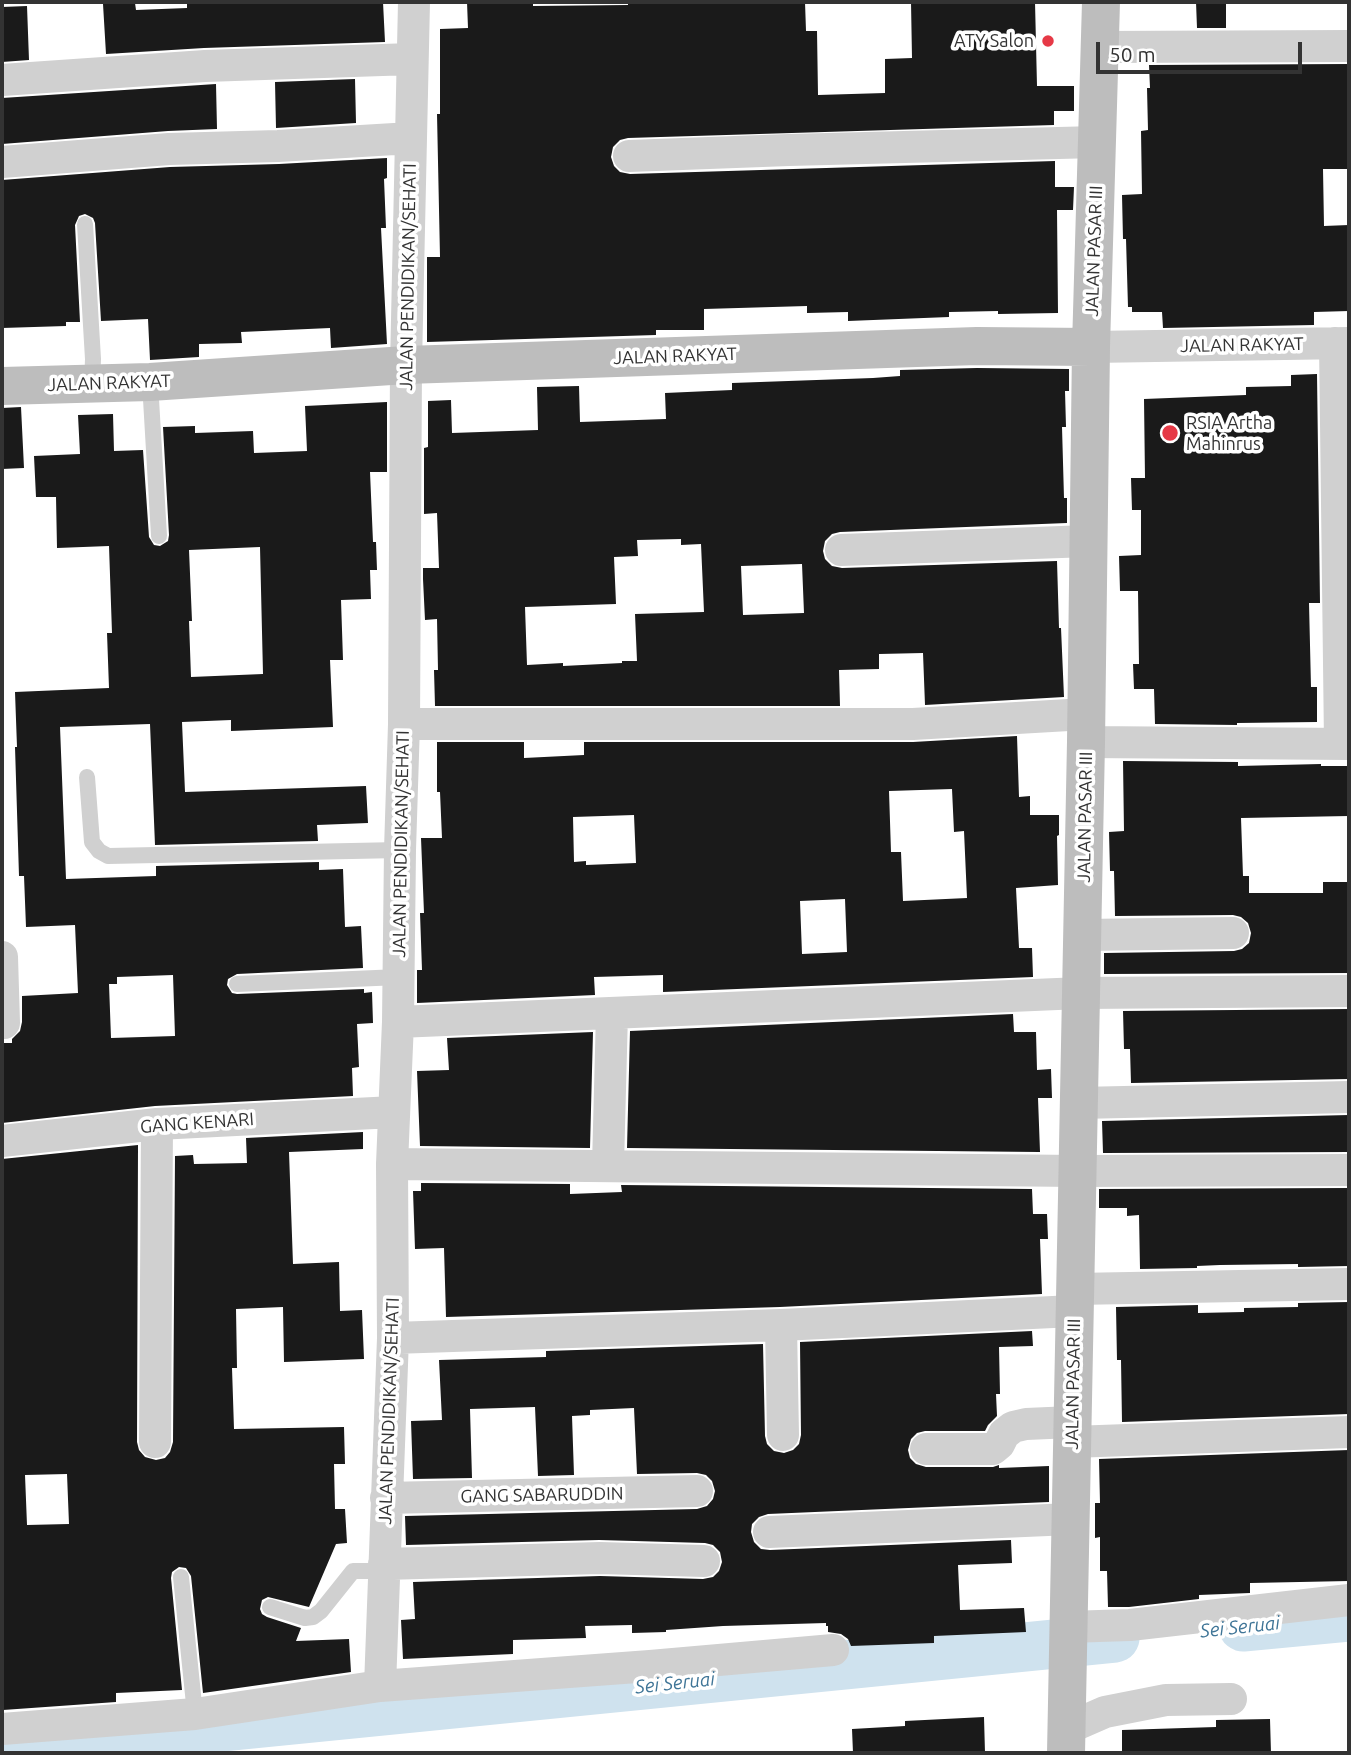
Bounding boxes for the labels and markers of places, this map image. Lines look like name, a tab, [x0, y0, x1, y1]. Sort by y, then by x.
place label: ATY Salon	[954, 30, 1034, 52]
marker: ATY Salon	[1040, 33, 1056, 49]
place label: RSIA Artha Mahinrus	[1186, 412, 1272, 454]
marker: RSIA Artha Mahinrus	[1160, 423, 1180, 443]

